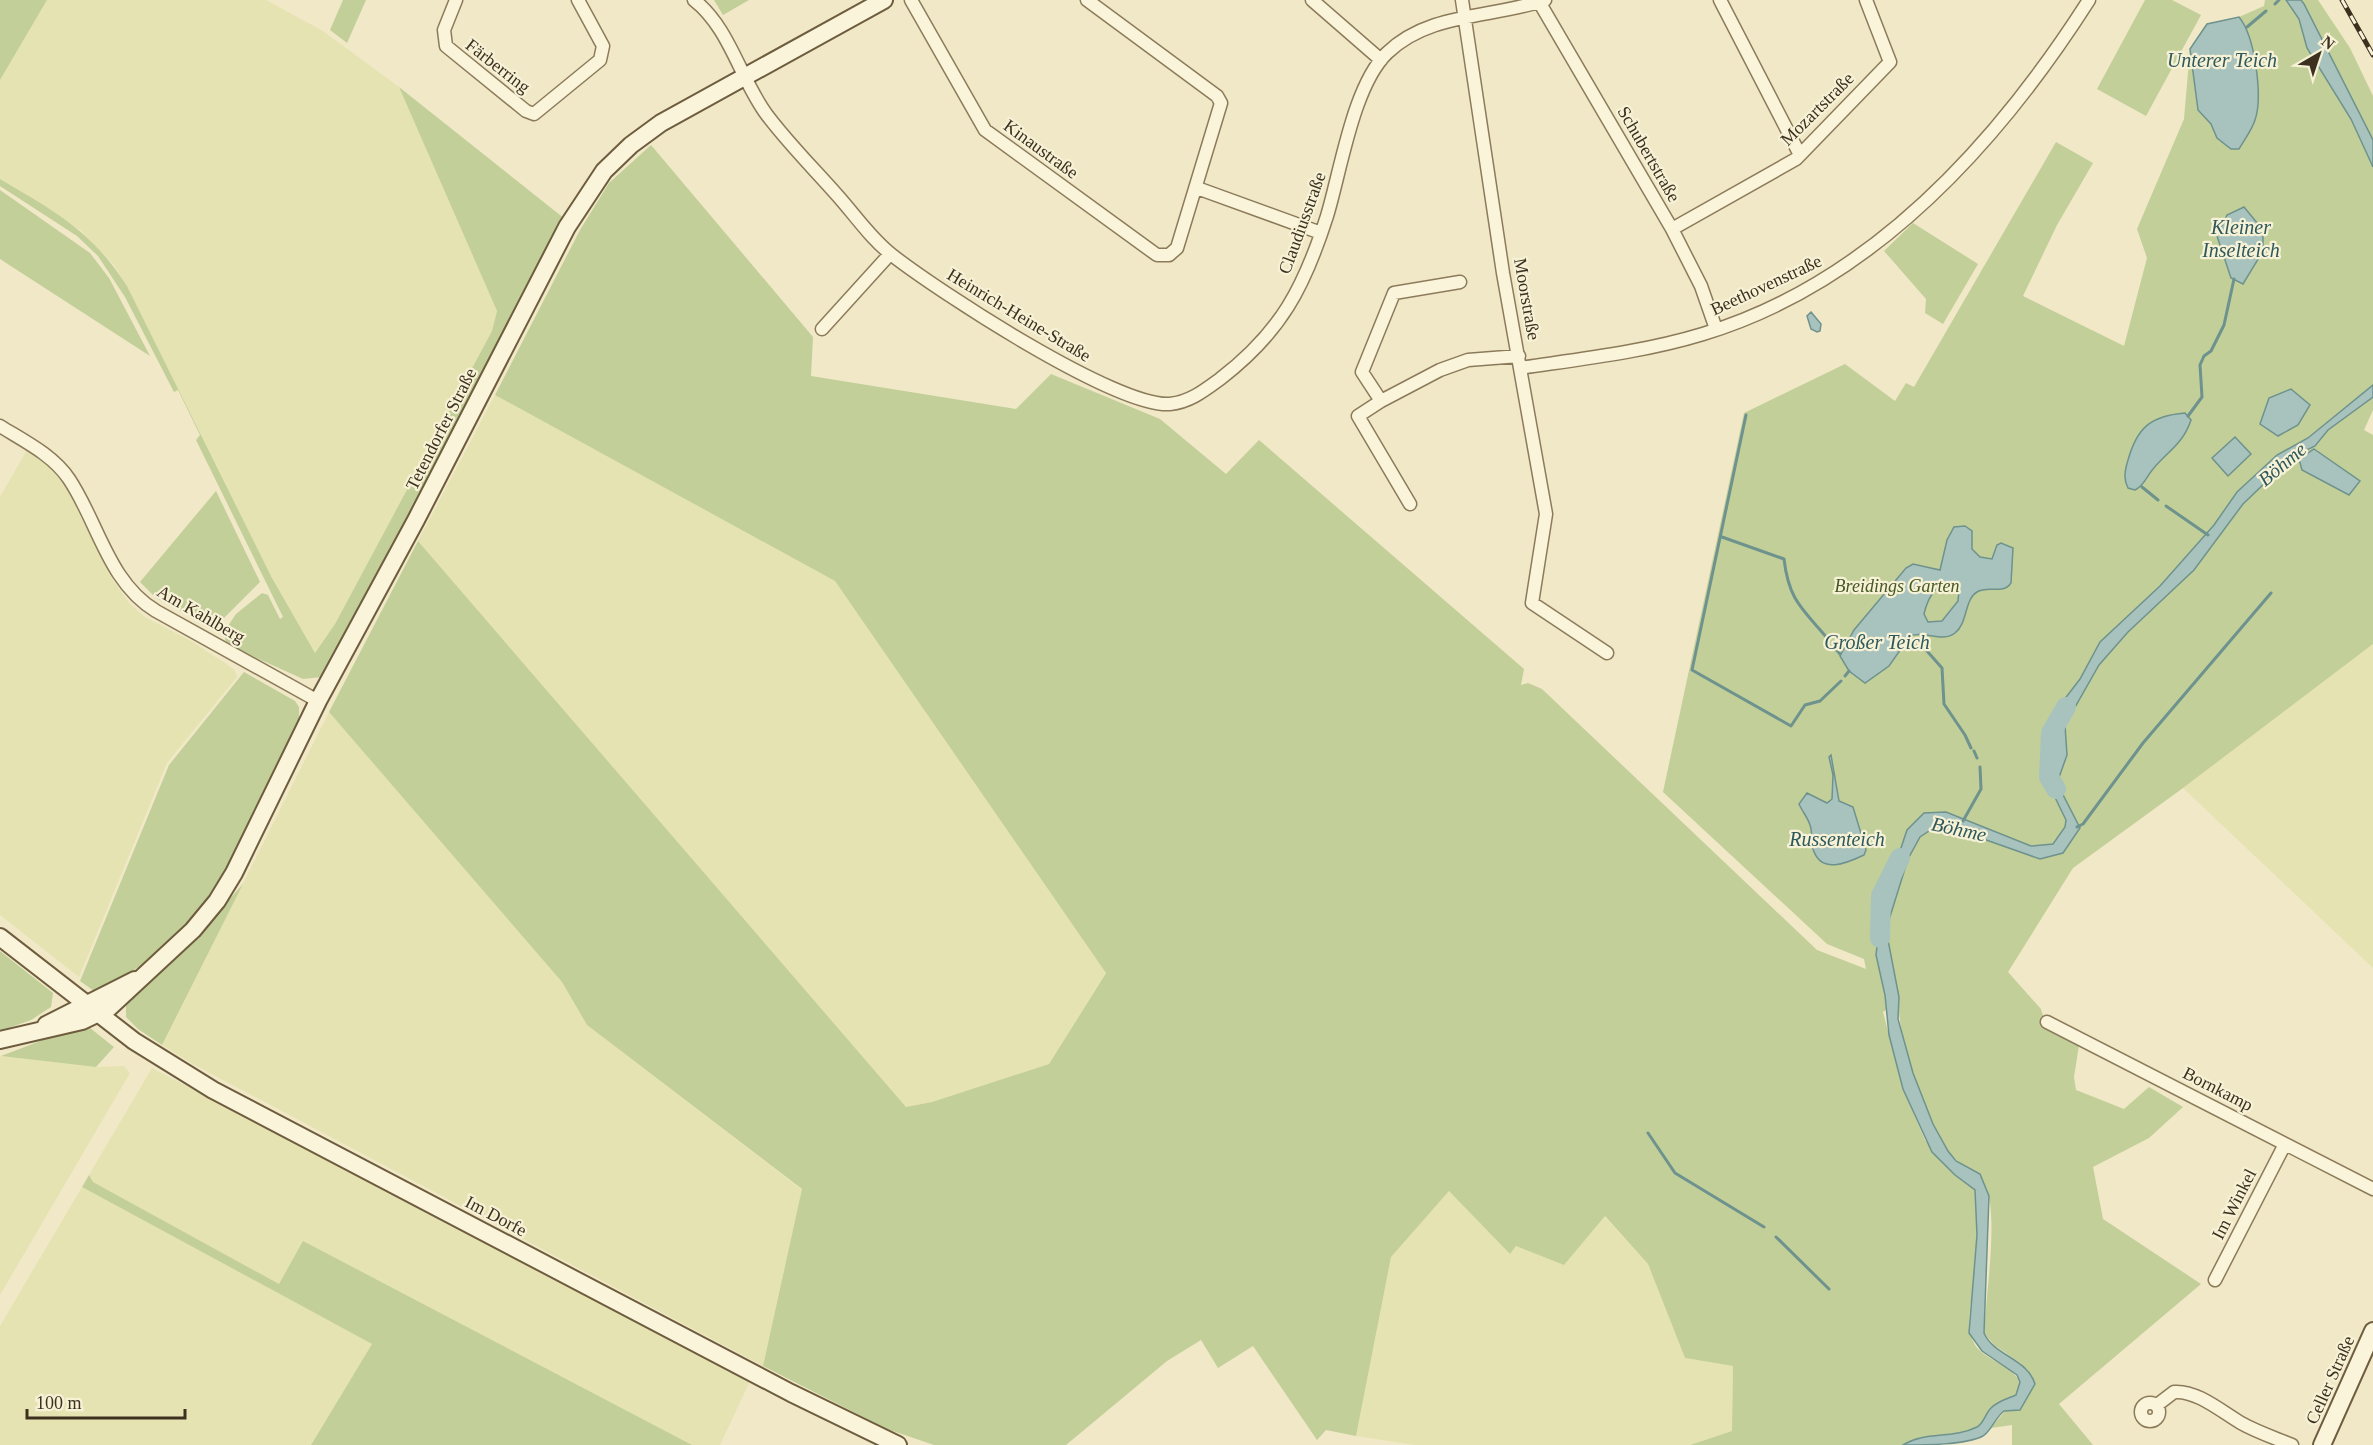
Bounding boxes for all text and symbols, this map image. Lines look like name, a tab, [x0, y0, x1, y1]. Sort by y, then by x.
north arrow	[2289, 24, 2349, 84]
text: N	[2318, 32, 2338, 53]
street label: Färberring	[462, 35, 534, 97]
water label: Unterer Teich	[2167, 49, 2277, 71]
street label: Mozartstraße	[1776, 68, 1858, 150]
street label: Schubertstraße	[1614, 103, 1684, 205]
street label: Kinaustraße	[1000, 115, 1082, 183]
street label: Claudiusstraße	[1274, 169, 1330, 277]
water label: Kleiner Inselteich	[2201, 216, 2280, 261]
street label: Beethovenstraße	[1707, 251, 1825, 319]
street label: Moorstraße	[1510, 256, 1544, 342]
street label: Heinrich-Heine-Straße	[944, 264, 1094, 366]
street label: Tetendorfer Straße	[402, 365, 480, 493]
water label: Böhme	[2254, 438, 2310, 490]
park label: Breidings Garten	[1835, 576, 1959, 596]
street label: Am Kahlberg	[153, 581, 249, 647]
water label: Großer Teich	[1824, 631, 1930, 653]
water label: Böhme	[1930, 812, 1989, 846]
water label: Russenteich	[1788, 828, 1885, 850]
street label: Bornkamp	[2180, 1063, 2256, 1115]
street label: Im Winkel	[2208, 1165, 2260, 1243]
street label: Im Dorfe	[462, 1192, 530, 1240]
street label: Celler Straße	[2302, 1333, 2358, 1427]
scale bar	[27, 1382, 184, 1420]
text: 100 m	[36, 1393, 82, 1413]

